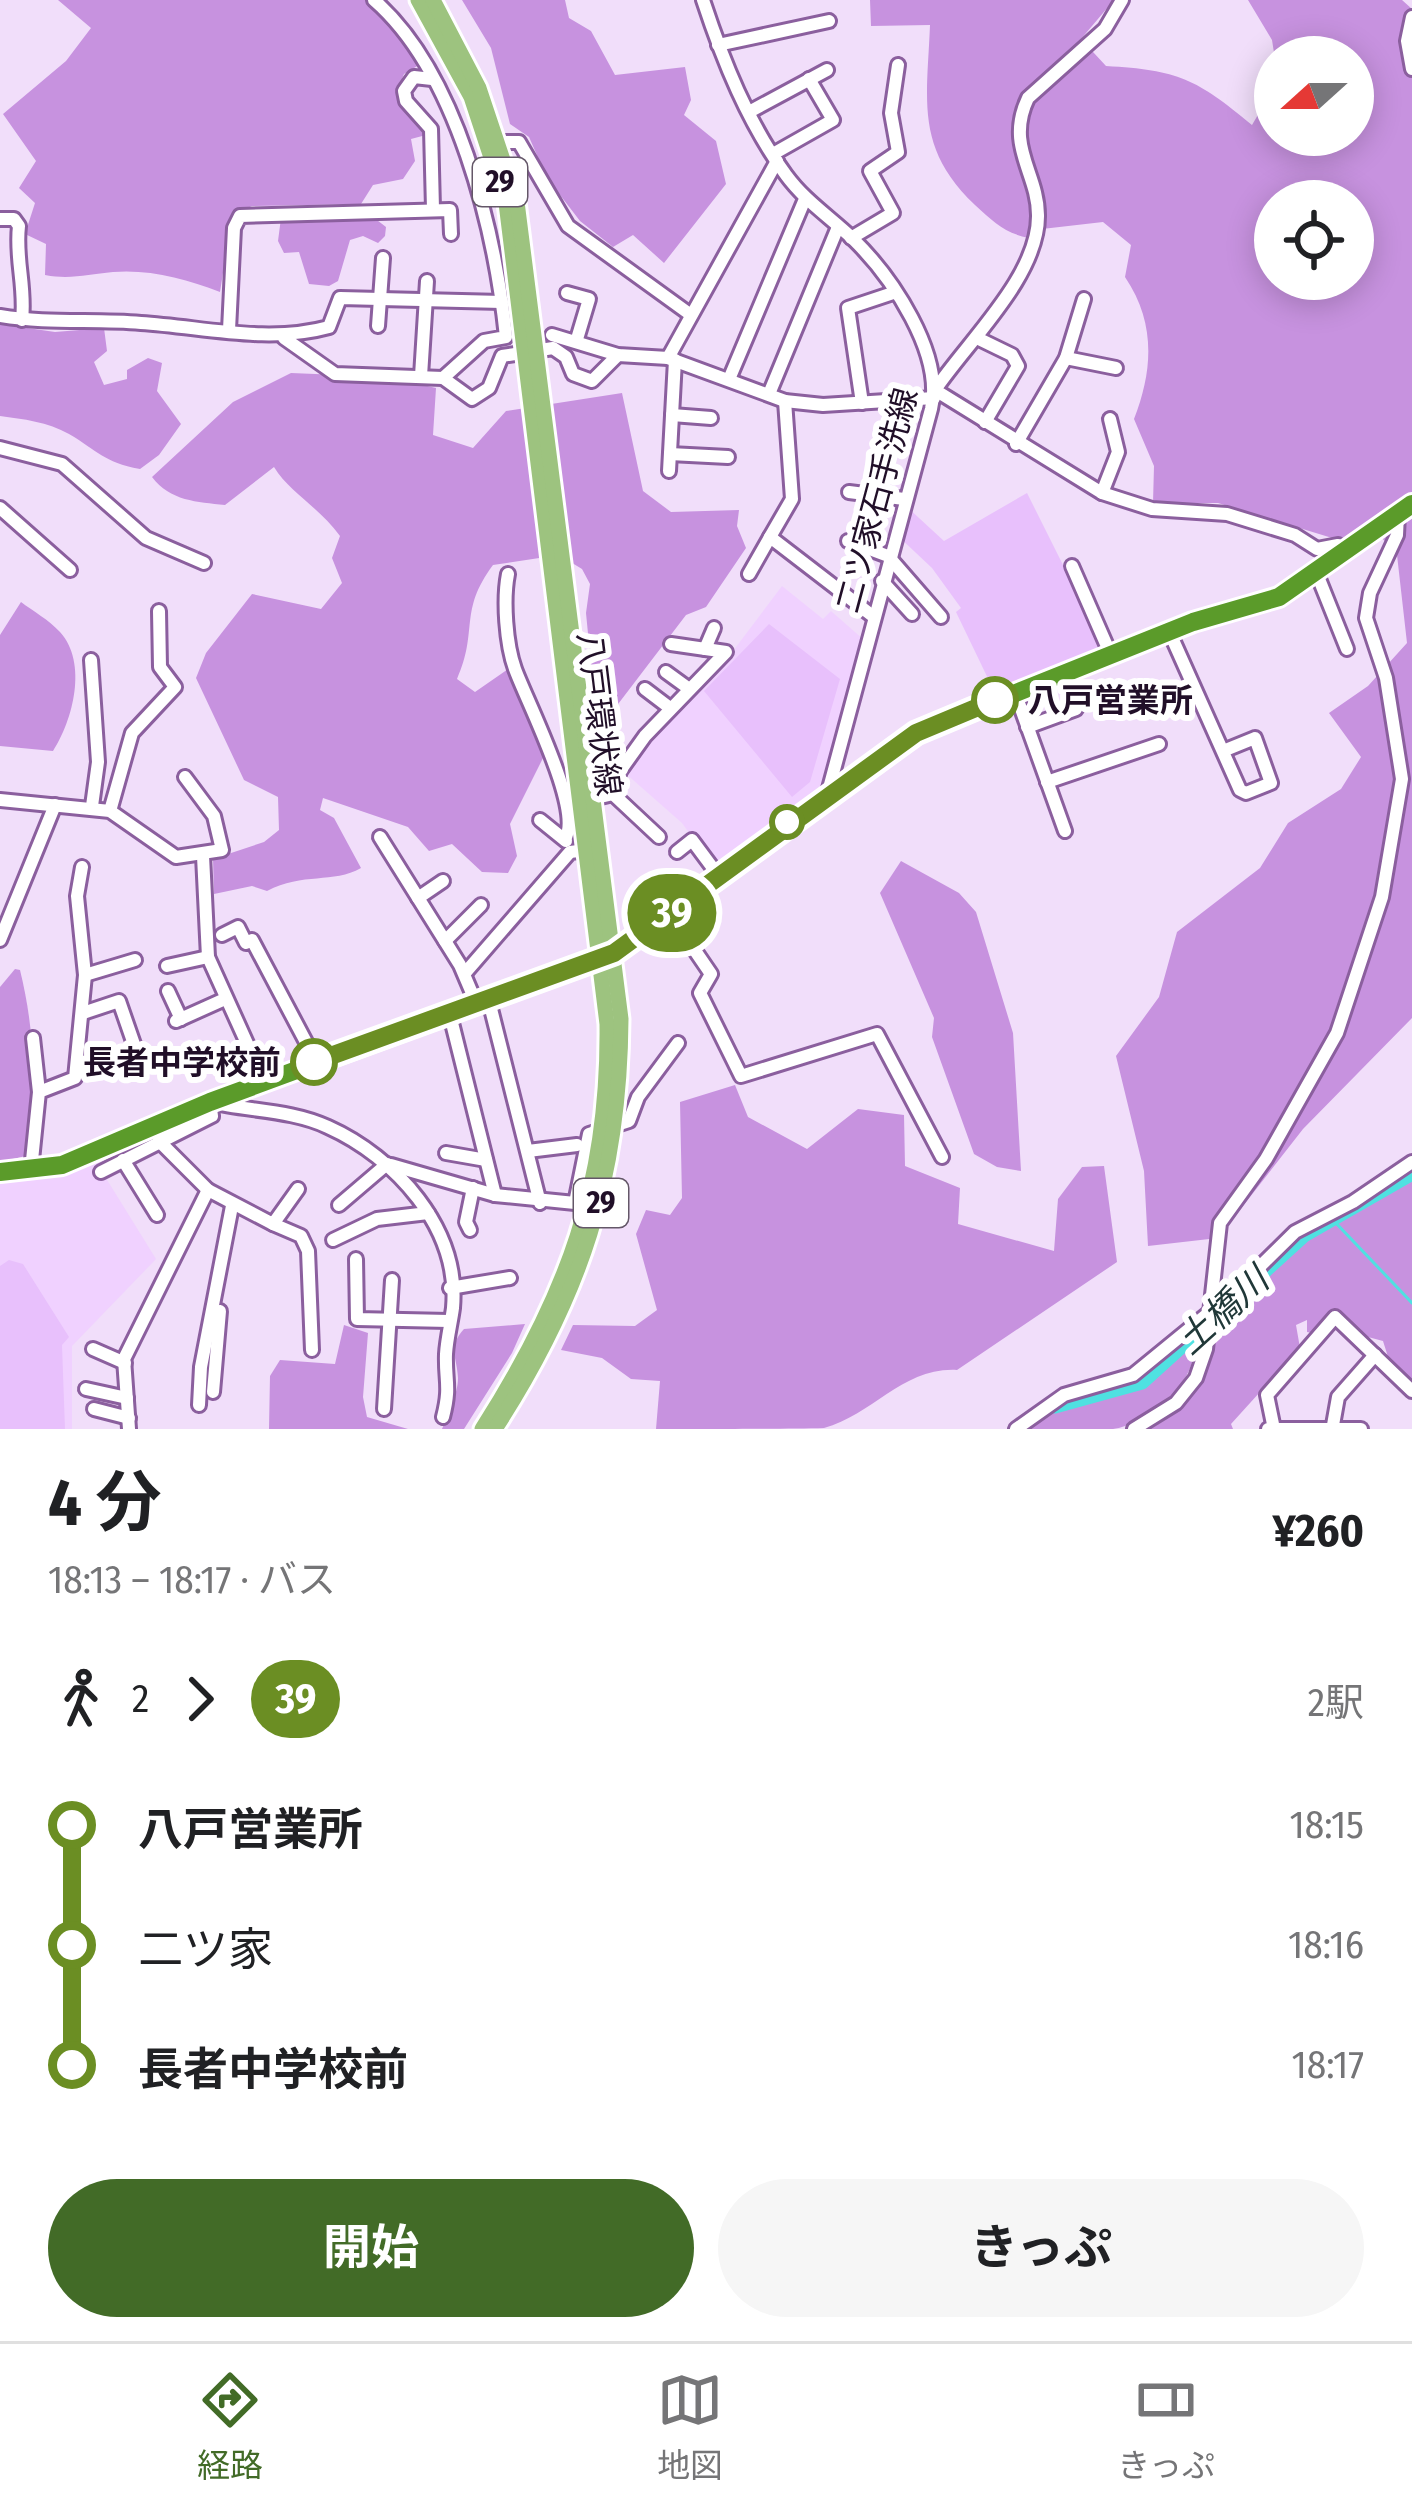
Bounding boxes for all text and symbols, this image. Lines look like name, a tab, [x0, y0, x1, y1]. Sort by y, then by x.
north arrow	[1254, 36, 1374, 156]
map controls	[1254, 36, 1374, 300]
road number: 29	[473, 158, 527, 206]
button: locate	[1254, 180, 1374, 300]
street label: 二ツ家石手洗線	[828, 384, 926, 617]
street label: 八戸環状線	[569, 630, 629, 798]
marker: 八戸営業所	[973, 678, 1017, 722]
place label: 八戸営業所	[1028, 681, 1193, 721]
unlabelled marker	[771, 806, 803, 838]
line badge: 39	[618, 874, 726, 952]
text: 39	[651, 888, 693, 938]
marker: 長者中学校前	[292, 1040, 336, 1084]
place label: 長者中学校前	[83, 1043, 281, 1083]
road number: 29	[574, 1179, 628, 1227]
water label: 土橋川	[1168, 1256, 1280, 1363]
text: 4 分	[48, 1463, 162, 1542]
text: ¥260	[1272, 1504, 1364, 1558]
text: 18:13 – 18:17 · バス	[48, 1557, 336, 1603]
icon: walk	[48, 1666, 114, 1732]
icon: forward	[167, 1666, 233, 1732]
text: 39	[275, 1674, 316, 1724]
text: 2	[132, 1676, 149, 1722]
text: 2駅	[1308, 1680, 1364, 1726]
text: 18:15	[1290, 1802, 1364, 1848]
text: 八戸営業所	[138, 1803, 363, 1857]
text: 18:16	[1288, 1922, 1364, 1968]
text: 二ツ家	[138, 1923, 273, 1977]
text: 18:17	[1292, 2042, 1364, 2088]
text: 長者中学校前	[138, 2043, 408, 2097]
button: 開始	[48, 2179, 694, 2317]
button: きっぷ	[718, 2179, 1364, 2317]
tab: 経路	[197, 2367, 263, 2487]
tab: 地図	[657, 2367, 723, 2487]
tab: きっぷ	[1117, 2367, 1215, 2487]

